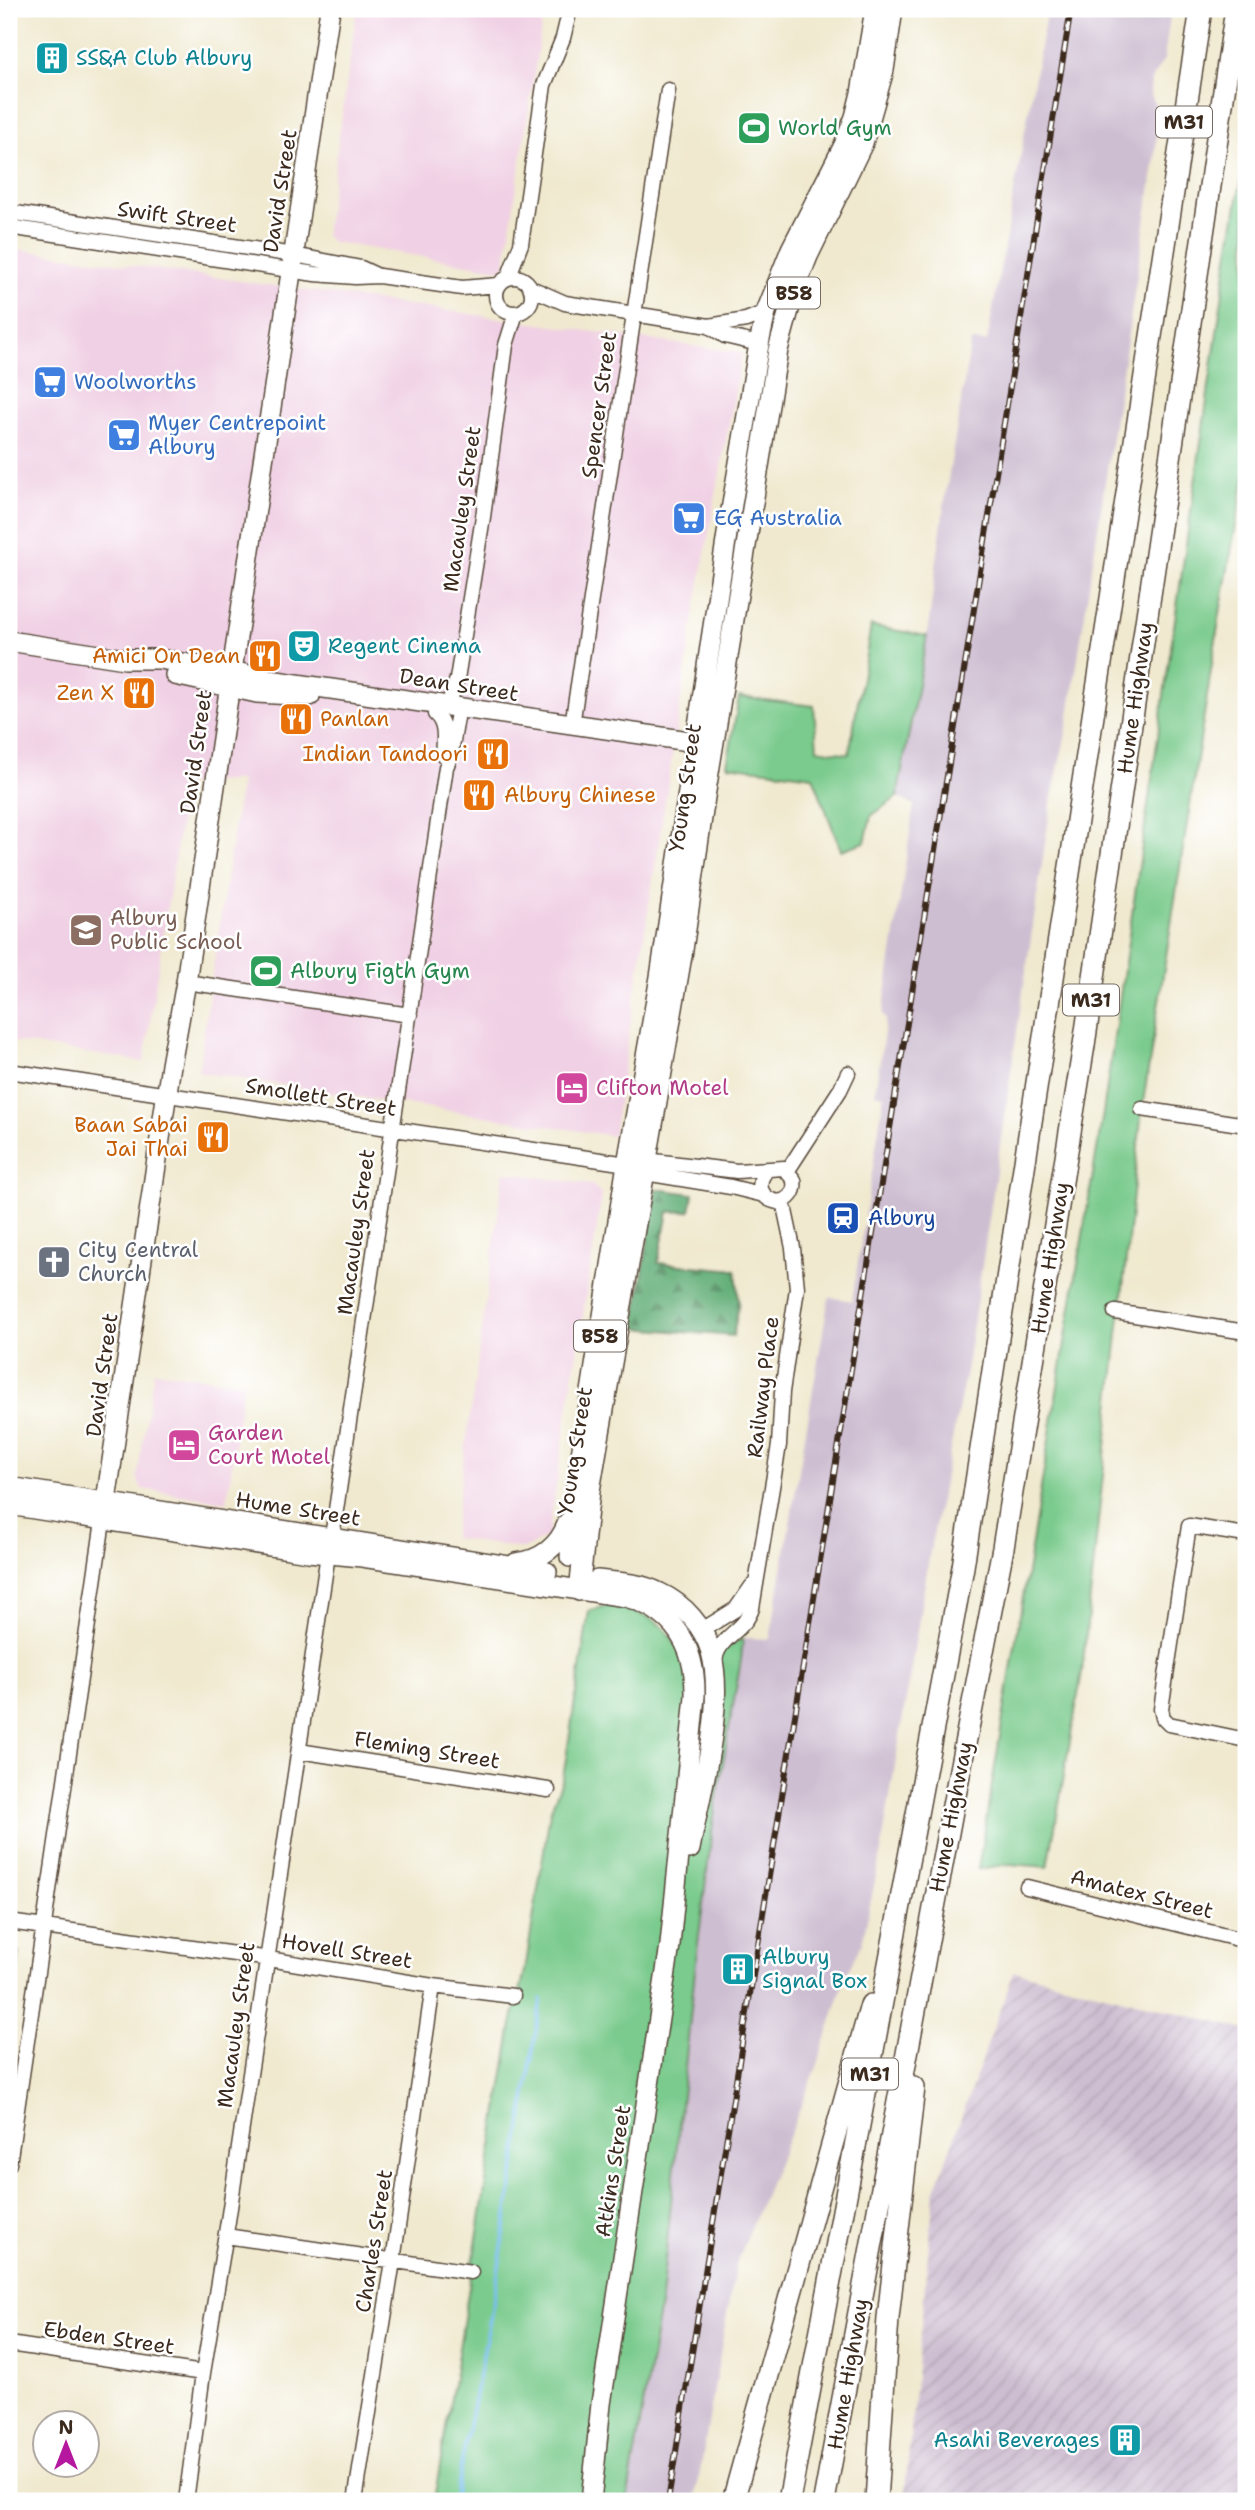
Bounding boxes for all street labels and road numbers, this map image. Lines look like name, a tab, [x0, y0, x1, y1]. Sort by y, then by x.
road number: M31	[1156, 106, 1212, 138]
street label: David Street	[256, 127, 304, 255]
street label: Swift Street	[116, 195, 238, 239]
road number: B58	[768, 278, 820, 308]
street label: Spencer Street	[575, 330, 623, 480]
street label: Macauley Street	[437, 424, 487, 594]
street label: Hume Highway	[1110, 620, 1160, 776]
street label: Dean Street	[398, 662, 520, 708]
street label: David Street	[173, 688, 219, 816]
street label: Young Street	[662, 722, 708, 854]
road number: M31	[1063, 984, 1119, 1016]
street label: Smollett Street	[243, 1071, 399, 1123]
street label: Macauley Street	[331, 1147, 381, 1317]
street label: Hume Highway	[1024, 1180, 1076, 1336]
street label: David Street	[79, 1311, 125, 1439]
street label: Railway Place	[740, 1315, 786, 1459]
road number: B58	[574, 1320, 626, 1352]
street label: Young Street	[551, 1385, 599, 1517]
street label: Hume Street	[234, 1485, 362, 1533]
street label: Fleming Street	[352, 1725, 502, 1775]
street label: Hume Highway	[923, 1739, 979, 1895]
street label: Amatex Street	[1068, 1863, 1216, 1925]
street label: Hovell Street	[280, 1927, 414, 1975]
street label: Macauley Street	[211, 1940, 261, 2110]
road number: M31	[842, 2058, 898, 2090]
street label: Atkins Street	[589, 2103, 637, 2239]
street label: Charles Street	[349, 2167, 399, 2315]
street label: Hume Highway	[821, 2296, 875, 2452]
street label: Ebden Street	[42, 2315, 176, 2361]

